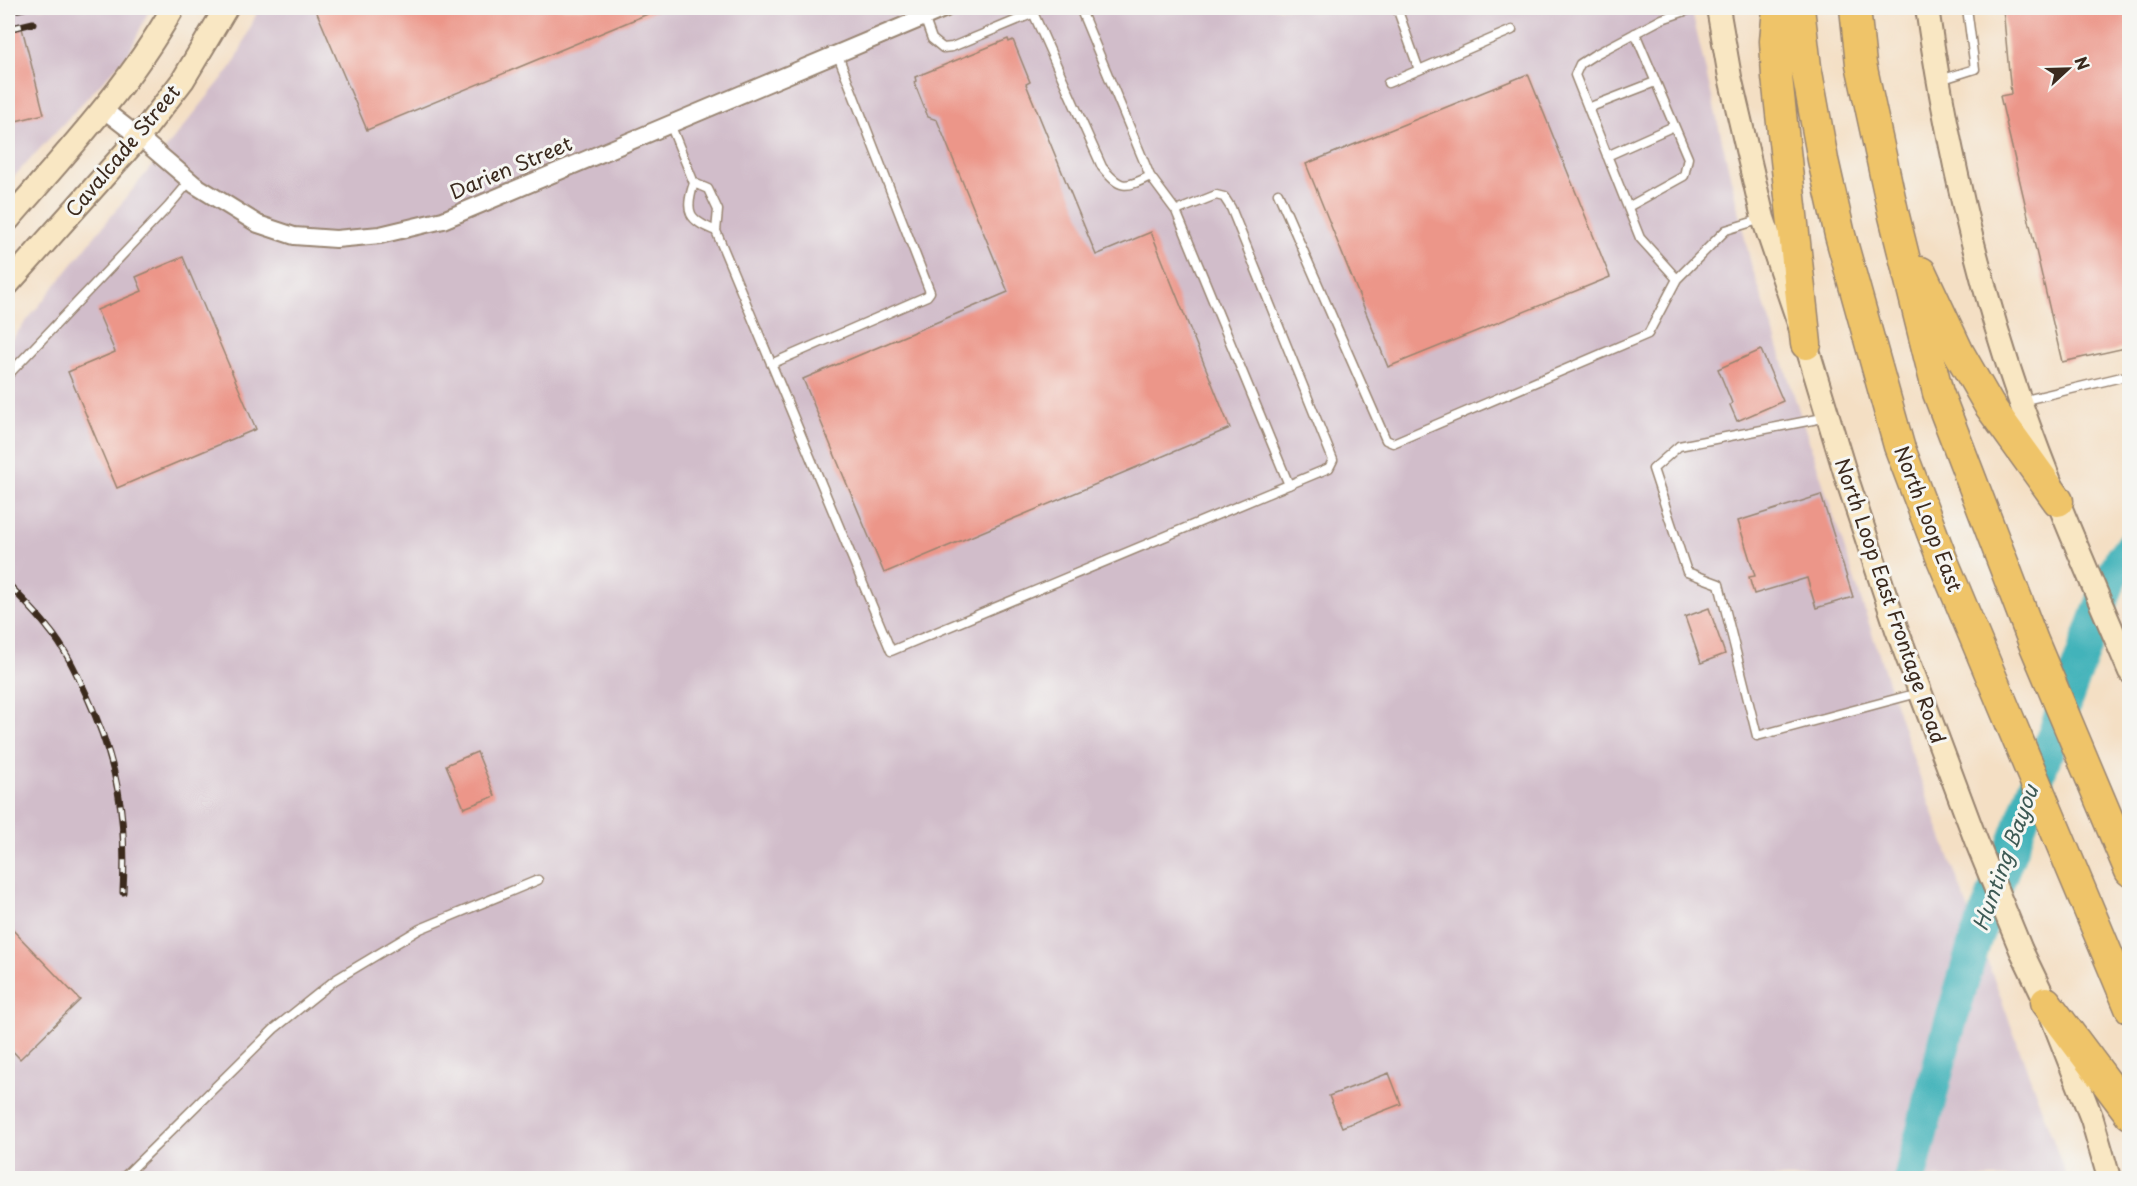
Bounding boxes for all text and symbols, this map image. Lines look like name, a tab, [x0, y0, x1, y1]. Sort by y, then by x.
north arrow	[2038, 39, 2098, 99]
text: N	[2069, 53, 2096, 73]
street label: Cavalcade Street	[58, 77, 187, 223]
street label: Darien Street	[445, 128, 577, 206]
street label: North Loop East	[1887, 441, 1971, 596]
street label: North Loop East Frontage Road	[1828, 454, 1954, 747]
water label: Hunting Bayou	[1963, 778, 2046, 935]

